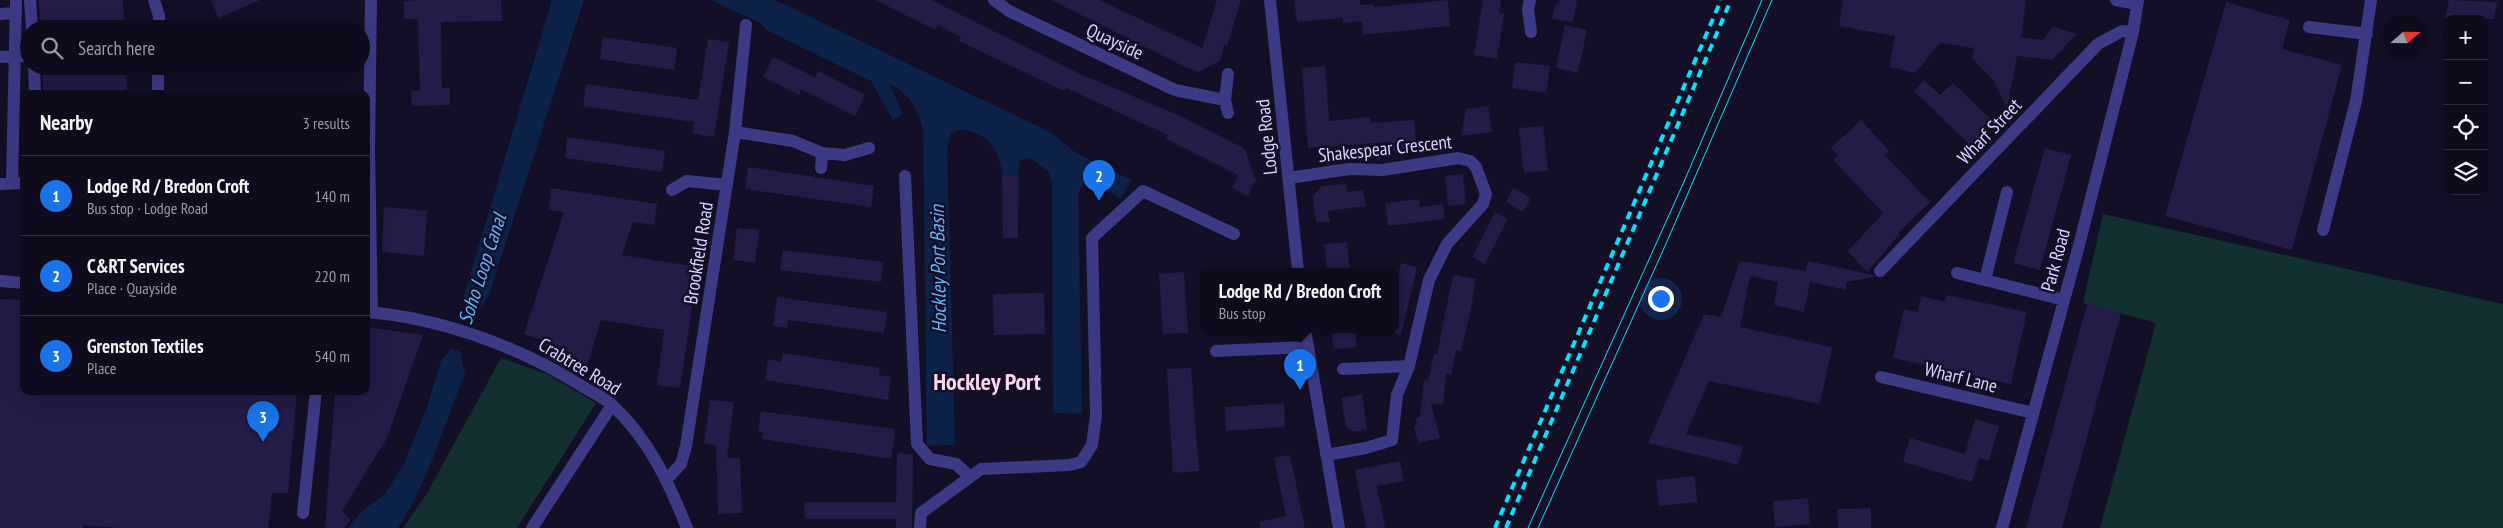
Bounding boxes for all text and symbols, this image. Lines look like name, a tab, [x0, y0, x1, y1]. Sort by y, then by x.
north arrow	[2383, 15, 2428, 60]
map controls	[2443, 15, 2488, 195]
button: +	[2443, 15, 2488, 60]
street label: Quayside	[1083, 17, 1147, 65]
search box	[20, 20, 370, 75]
icon: search	[38, 34, 66, 62]
text: Search here	[78, 36, 155, 60]
button: −	[2443, 60, 2488, 105]
street label: Wharf Street	[1952, 93, 2027, 169]
street label: Lodge Road	[1250, 98, 1282, 176]
button: locate	[2443, 105, 2488, 150]
text: Nearby	[40, 109, 93, 136]
text: 3 results	[303, 113, 350, 133]
street label: Shakespear Crescent	[1317, 129, 1454, 167]
button: layers	[2443, 150, 2488, 195]
pin: 2	[1083, 160, 1115, 201]
text: Lodge Rd / Bredon Croft	[87, 174, 249, 198]
text: 1	[52, 186, 60, 206]
text: 140 m	[315, 186, 350, 206]
text: Bus stop · Lodge Road	[87, 198, 208, 218]
street label: Brookfield Road	[678, 200, 718, 306]
water label: Hockley Port Basin	[924, 204, 952, 333]
water label: Soho Loop Canal	[452, 208, 513, 328]
street label: Park Road	[2035, 226, 2075, 294]
text: C&RT Services	[87, 254, 185, 278]
text: 2	[52, 266, 60, 286]
text: 220 m	[315, 266, 350, 286]
popup	[1201, 268, 1399, 333]
text: Place · Quayside	[87, 278, 177, 298]
text: Lodge Rd / Bredon Croft	[1219, 279, 1381, 303]
your location	[1648, 286, 1674, 312]
text: Bus stop	[1219, 303, 1266, 323]
street label: Crabtree Road	[534, 332, 626, 400]
text: Grenston Textiles	[87, 334, 204, 358]
text: 3	[52, 346, 60, 366]
text: 540 m	[315, 346, 350, 366]
pin: 1	[1284, 349, 1316, 390]
street label: Wharf Lane	[1922, 356, 2000, 398]
text: Place	[87, 358, 116, 378]
district label: Hockley Port	[933, 366, 1041, 397]
pin: 3	[247, 401, 279, 442]

